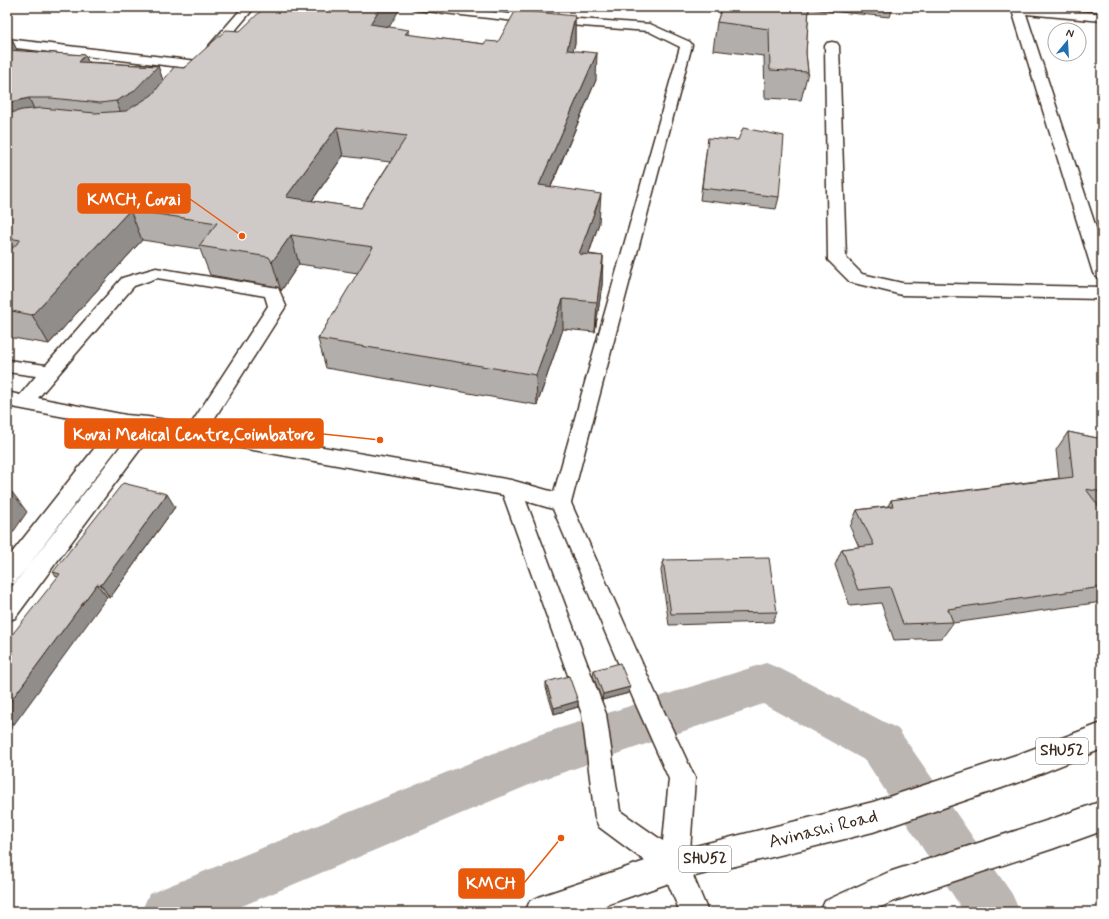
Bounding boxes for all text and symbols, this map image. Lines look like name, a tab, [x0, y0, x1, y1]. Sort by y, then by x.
north arrow	[1047, 22, 1087, 62]
text: N	[1064, 26, 1075, 41]
callout: KMCH, Covai	[78, 184, 190, 213]
text: KMCH, Covai	[87, 189, 181, 211]
callout: Kovai Medical Centre,Coimbatore	[65, 419, 323, 448]
text: Kovai Medical Centre,Coimbatore	[73, 424, 315, 446]
road number: SHU52	[1036, 738, 1088, 764]
street label: Avinashi Road	[766, 803, 880, 855]
road number: SHU52	[679, 846, 731, 872]
callout: KMCH	[459, 869, 524, 898]
text: KMCH	[466, 873, 516, 895]

